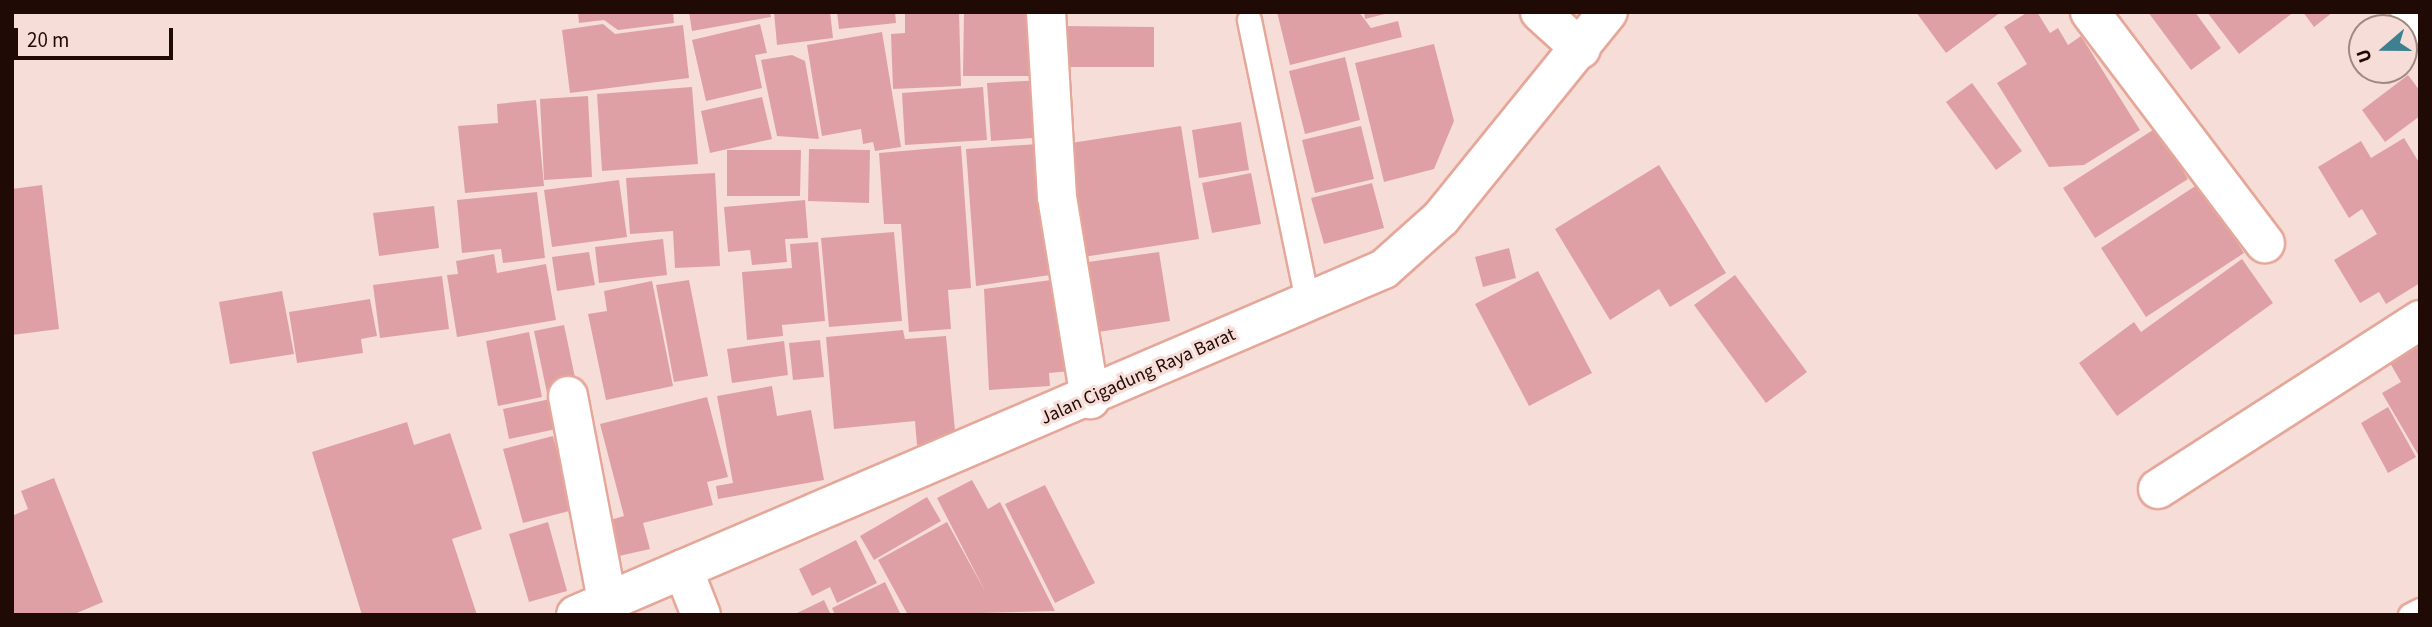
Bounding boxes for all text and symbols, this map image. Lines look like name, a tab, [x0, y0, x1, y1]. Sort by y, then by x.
scale bar	[18, 14, 177, 58]
north arrow	[2348, 14, 2418, 84]
text: 20 m	[27, 25, 69, 55]
text: U	[2350, 45, 2380, 66]
street label: Jalan Cigadung Raya Barat	[1037, 324, 1239, 430]

